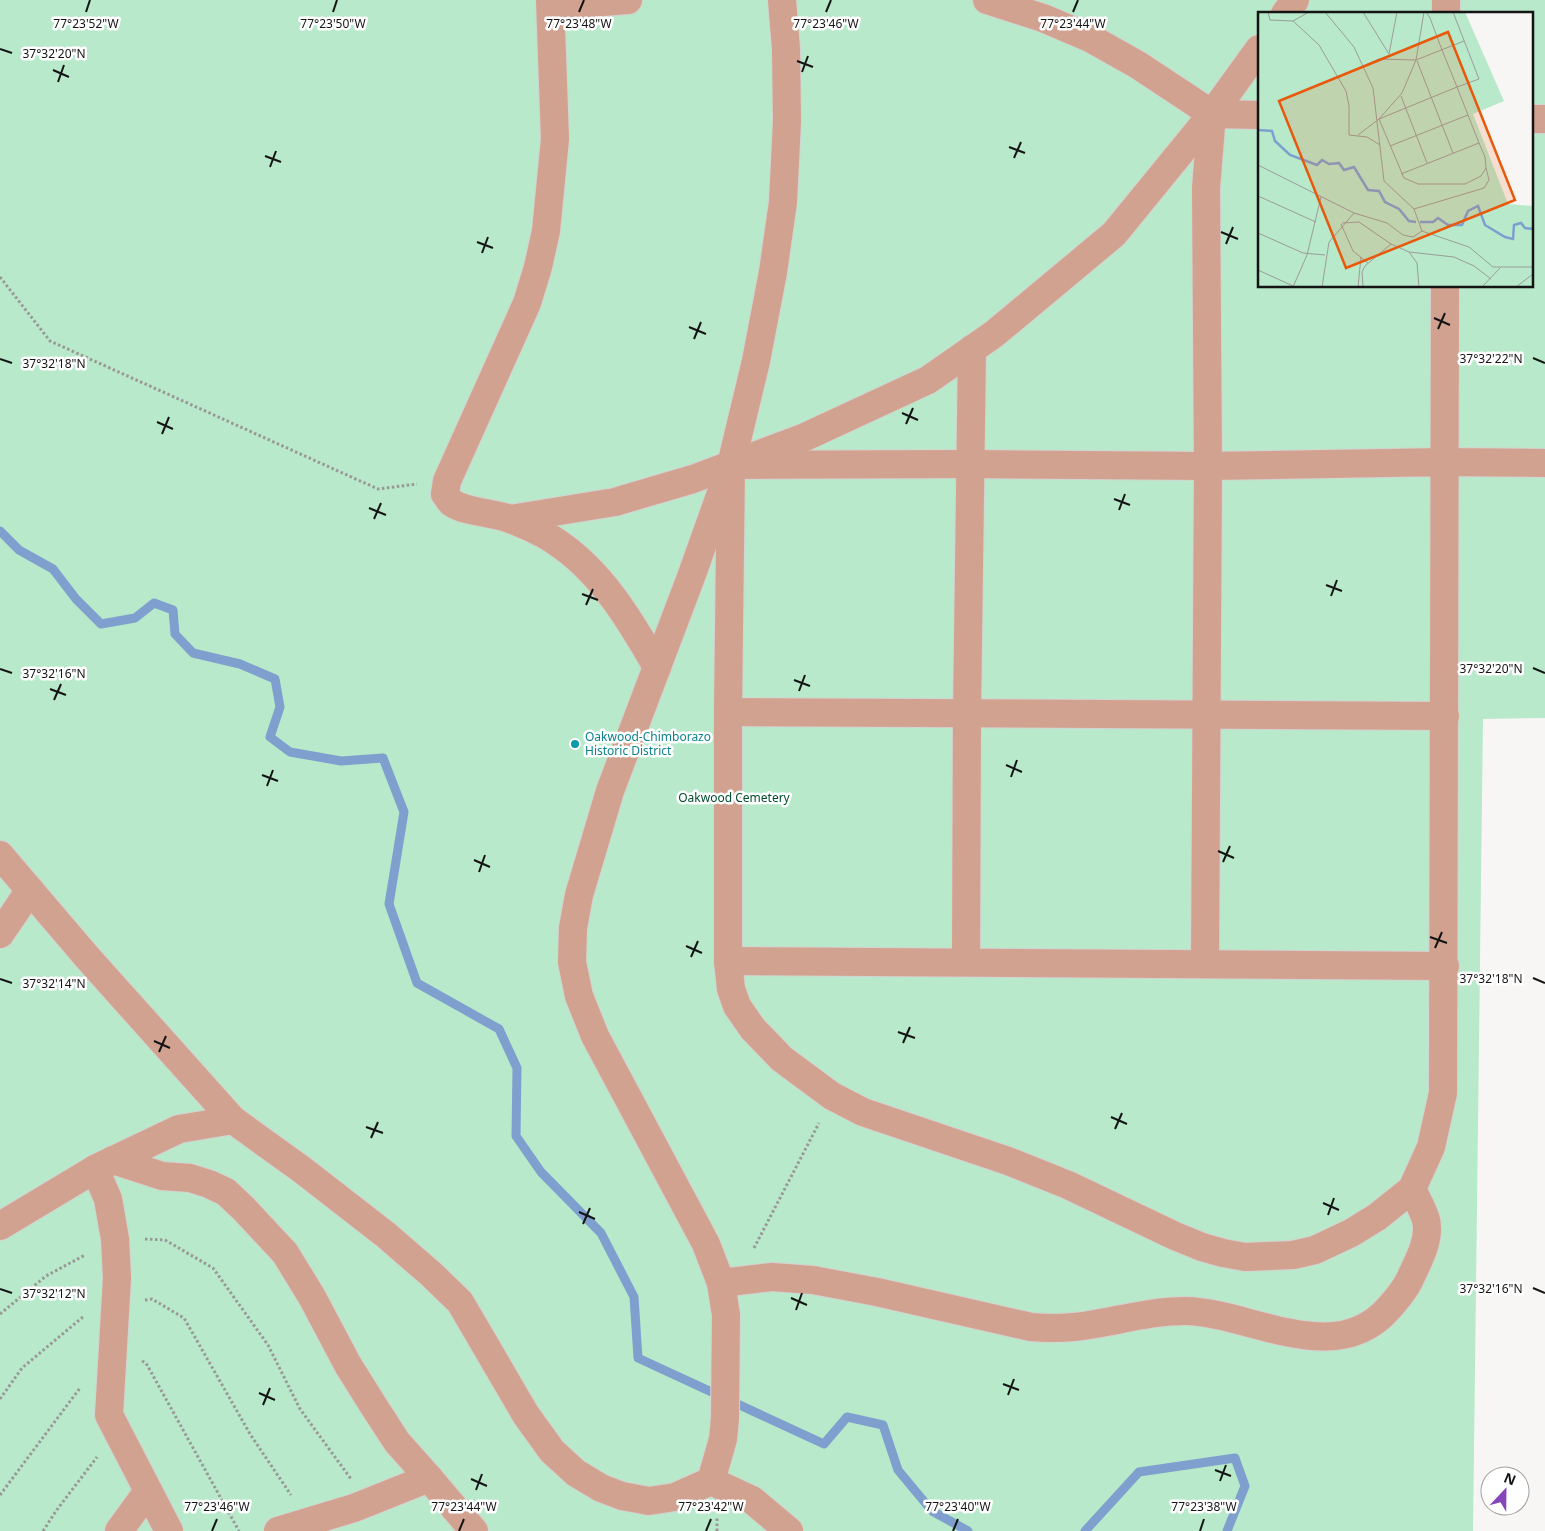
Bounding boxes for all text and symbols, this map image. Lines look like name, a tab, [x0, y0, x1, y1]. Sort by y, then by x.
inset map	[1258, 12, 1532, 288]
text: 77°23'52"W	[53, 15, 119, 32]
text: 77°23'50"W	[300, 15, 366, 32]
text: 77°23'48"W	[546, 15, 612, 32]
text: 77°23'46"W	[793, 15, 859, 32]
text: 77°23'44"W	[1040, 15, 1106, 32]
text: 37°32'20"N	[22, 45, 86, 62]
text: 37°32'22"N	[1459, 350, 1523, 367]
text: 37°32'18"N	[22, 355, 86, 372]
text: 37°32'20"N	[1459, 660, 1523, 677]
text: 37°32'16"N	[22, 665, 86, 682]
place label: Oakwood-Chimborazo Historic District	[585, 728, 711, 759]
marker: Oakwood-Chimborazo Historic District	[569, 738, 581, 750]
park label: Oakwood Cemetery	[678, 789, 791, 806]
text: 37°32'18"N	[1459, 970, 1523, 987]
text: 37°32'14"N	[22, 975, 86, 992]
text: 37°32'16"N	[1459, 1280, 1523, 1297]
text: 37°32'12"N	[22, 1285, 86, 1302]
north arrow	[1480, 1466, 1530, 1516]
text: N	[1501, 1468, 1519, 1489]
text: 77°23'46"W	[184, 1498, 250, 1515]
text: 77°23'44"W	[431, 1498, 497, 1515]
text: 77°23'42"W	[678, 1498, 744, 1515]
text: 77°23'40"W	[925, 1498, 991, 1515]
text: 77°23'38"W	[1171, 1498, 1237, 1515]

